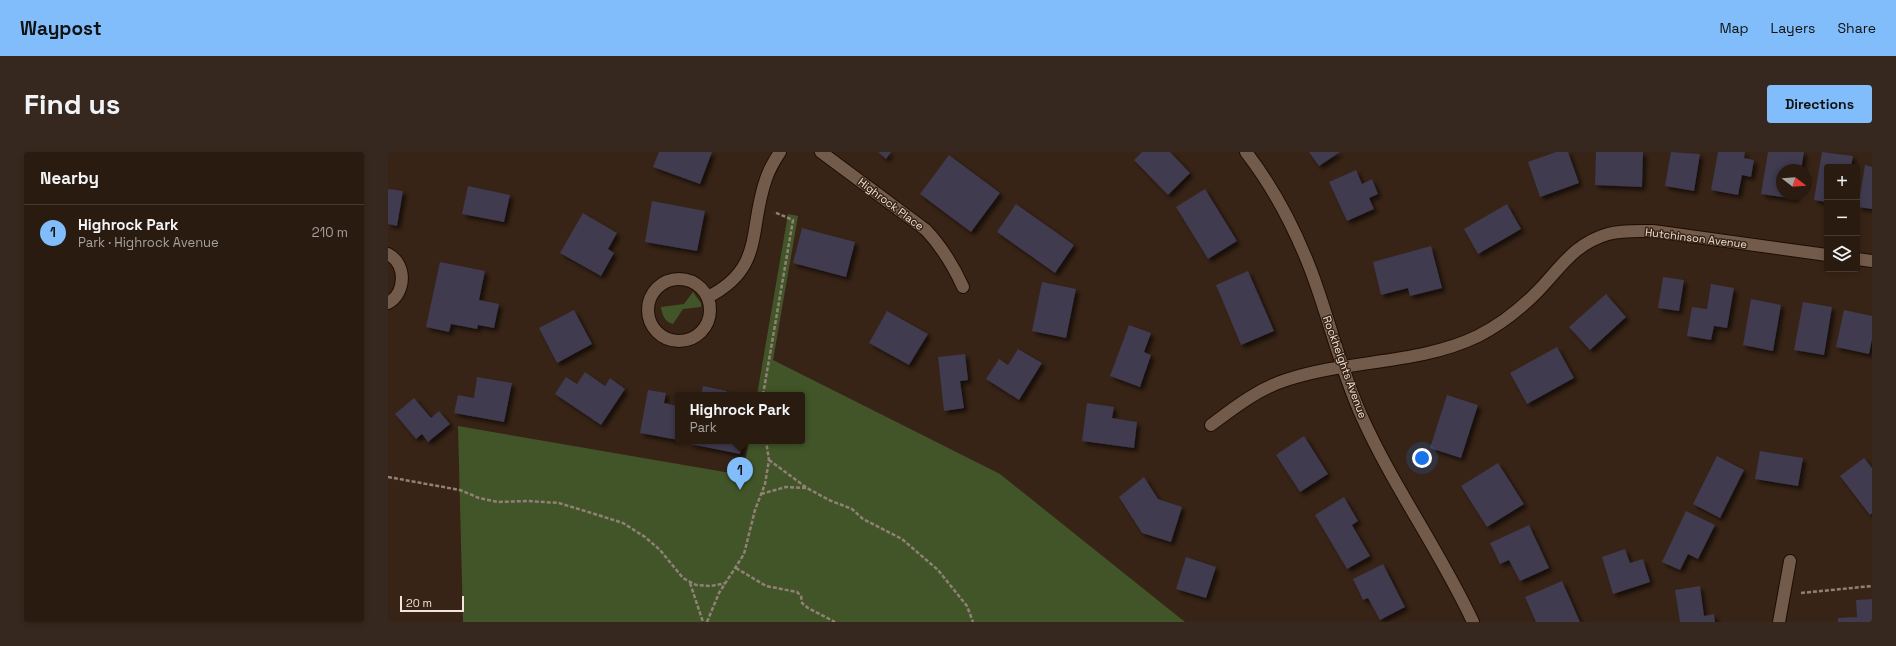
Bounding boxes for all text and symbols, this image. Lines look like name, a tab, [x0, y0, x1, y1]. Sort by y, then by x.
text: Waypost	[20, 16, 102, 41]
text: Map	[1719, 19, 1749, 37]
text: Layers	[1771, 19, 1815, 37]
text: Share	[1837, 19, 1876, 37]
button: Directions	[1767, 85, 1872, 123]
text: Find us	[24, 86, 121, 122]
north arrow	[1776, 164, 1812, 200]
map controls	[1824, 164, 1860, 272]
button: +	[1824, 164, 1860, 200]
text: Nearby	[40, 167, 99, 189]
street label: Highrock Place	[855, 175, 927, 233]
button: −	[1824, 200, 1860, 236]
text: Highrock Park	[78, 215, 179, 234]
text: 1	[50, 224, 56, 241]
text: 210 m	[312, 224, 348, 241]
street label: Hutchinson Avenue	[1644, 225, 1748, 251]
text: Park · Highrock Avenue	[78, 234, 219, 251]
button: layers	[1824, 236, 1860, 272]
street label: Rockheights Avenue	[1320, 314, 1370, 420]
popup	[675, 392, 805, 444]
text: Highrock Park	[690, 400, 790, 419]
text: Park	[690, 419, 717, 436]
your location	[1412, 448, 1432, 468]
pin: 1	[727, 457, 753, 490]
scale bar	[400, 594, 464, 613]
text: 20 m	[406, 596, 432, 610]

